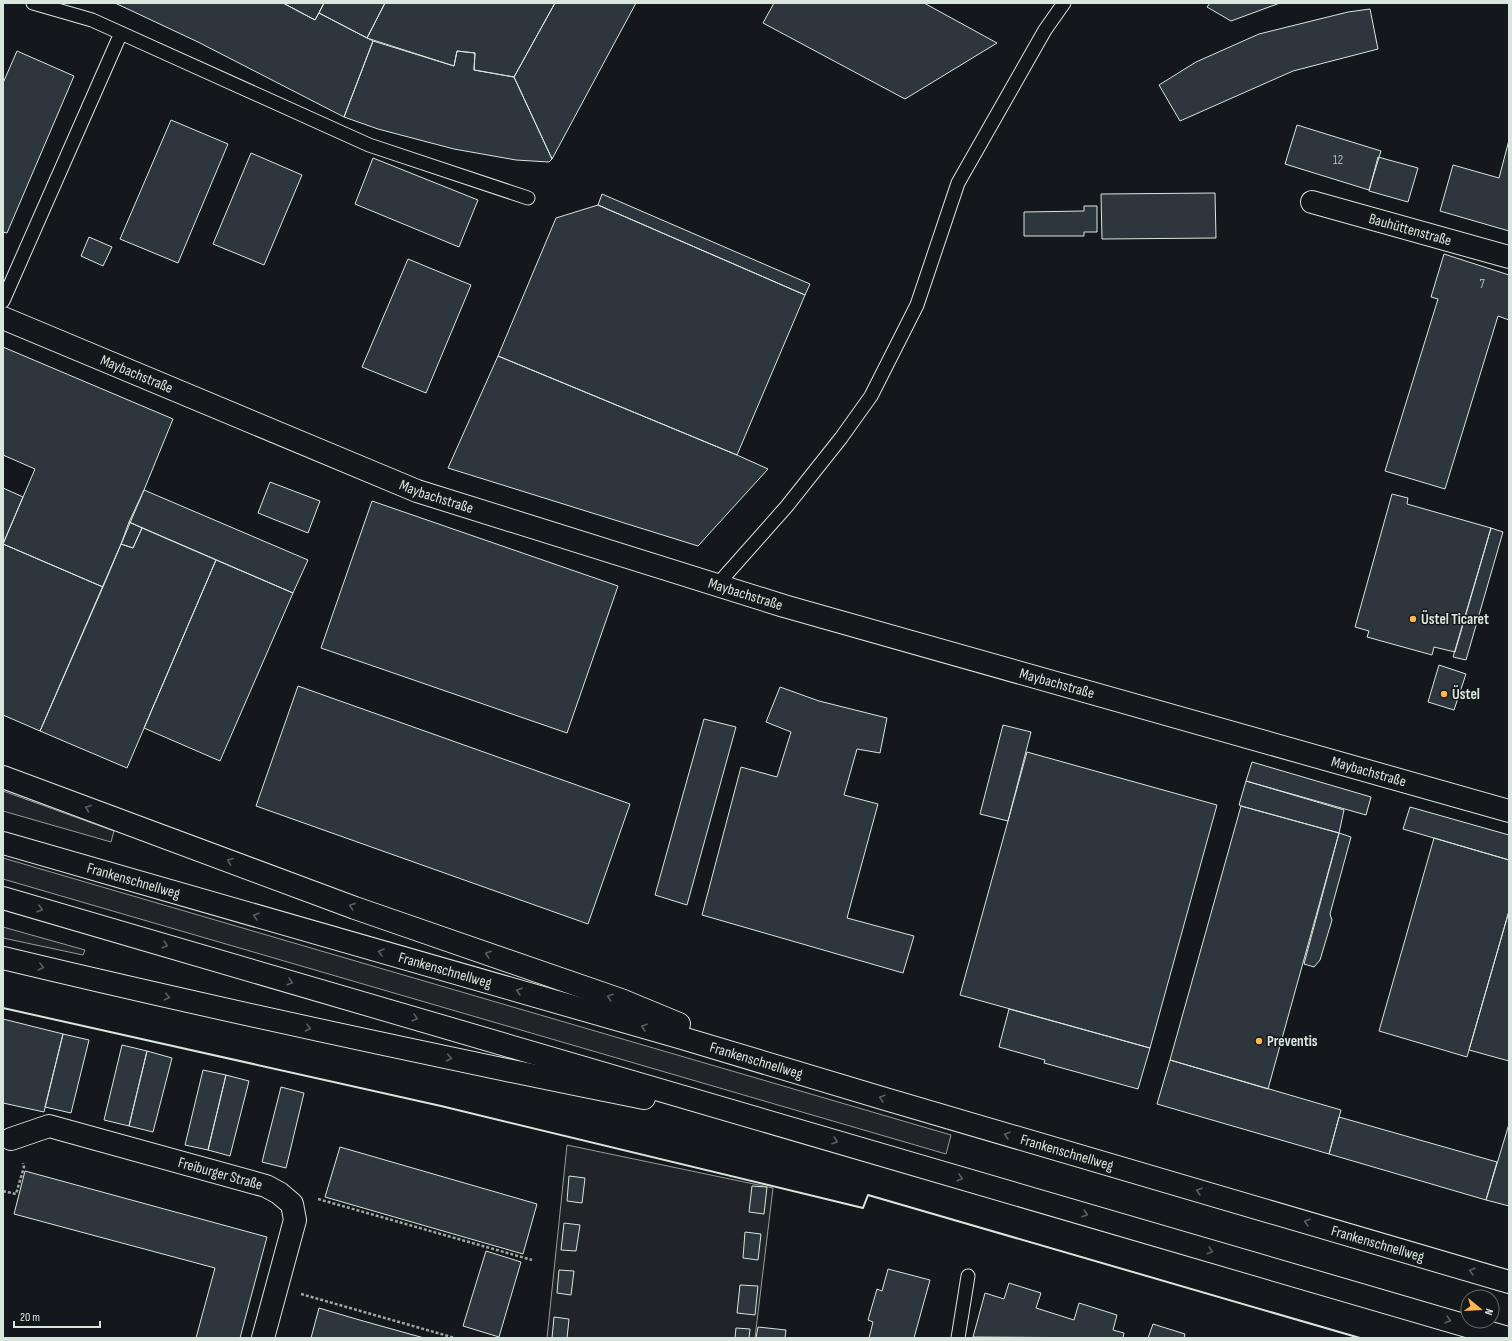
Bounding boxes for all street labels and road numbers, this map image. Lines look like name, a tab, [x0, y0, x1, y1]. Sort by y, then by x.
street label: Bauhüttenstraße	[1367, 209, 1454, 251]
street label: Maybachstraße	[97, 351, 176, 398]
street label: Maybachstraße	[396, 476, 476, 518]
street label: Maybachstraße	[706, 574, 785, 615]
street label: Maybachstraße	[1017, 664, 1097, 703]
street label: Maybachstraße	[1329, 752, 1408, 791]
street label: Frankenschnellweg	[85, 859, 182, 903]
street label: Frankenschnellweg	[396, 948, 494, 993]
street label: Frankenschnellweg	[707, 1038, 805, 1084]
street label: Frankenschnellweg	[1018, 1130, 1116, 1175]
street label: Freiburger Straße	[176, 1153, 265, 1195]
street label: Frankenschnellweg	[1329, 1221, 1427, 1267]

